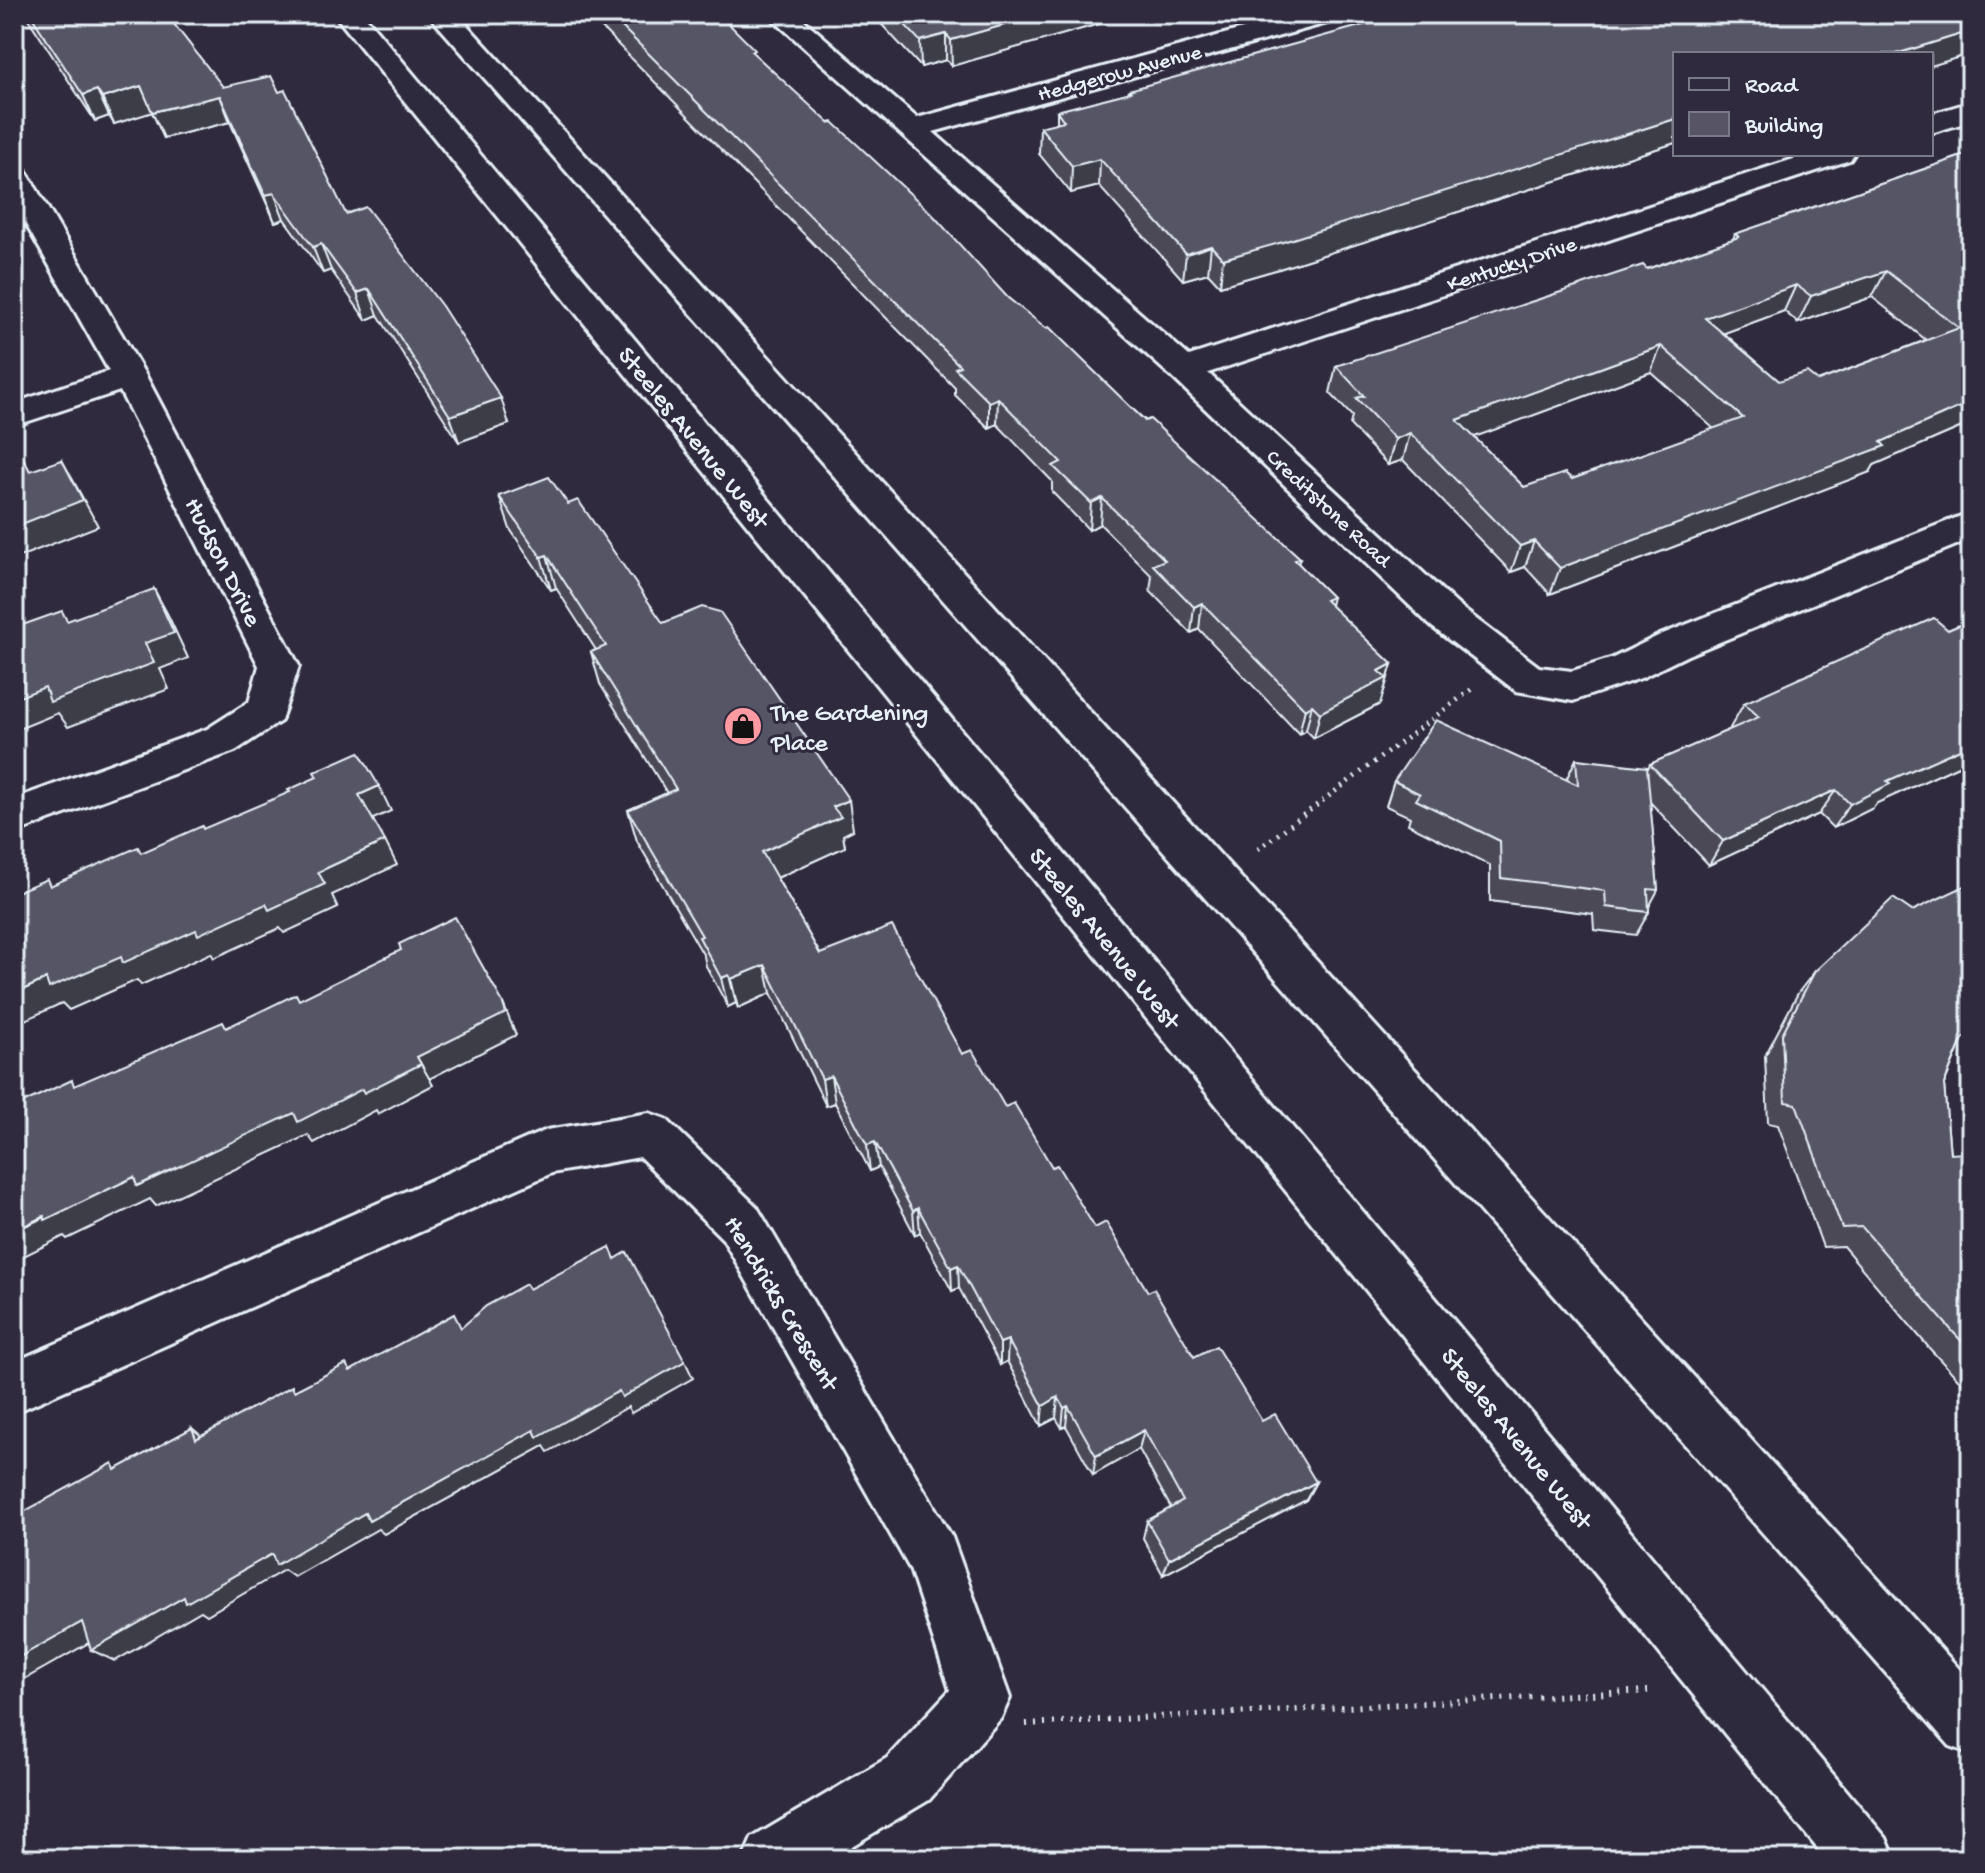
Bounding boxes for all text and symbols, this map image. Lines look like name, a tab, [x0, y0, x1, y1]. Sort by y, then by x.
street label: Hedgerow Avenue	[1035, 40, 1205, 109]
legend	[1673, 52, 1933, 156]
text: Road	[1745, 73, 1799, 102]
text: Building	[1744, 113, 1823, 142]
street label: Kentucky Drive	[1444, 232, 1581, 299]
street label: Steeles Avenue West	[609, 342, 776, 538]
street label: Creditstone Road	[1259, 445, 1397, 576]
street label: Hudson Drive	[175, 493, 267, 633]
place label: The Gardening Place	[769, 700, 928, 761]
shop icon: The Gardening Place	[722, 705, 764, 747]
street label: Steeles Avenue West	[1020, 843, 1187, 1039]
street label: Hendricks Crescent	[715, 1211, 845, 1399]
street label: Steeles Avenue West	[1432, 1343, 1599, 1539]

